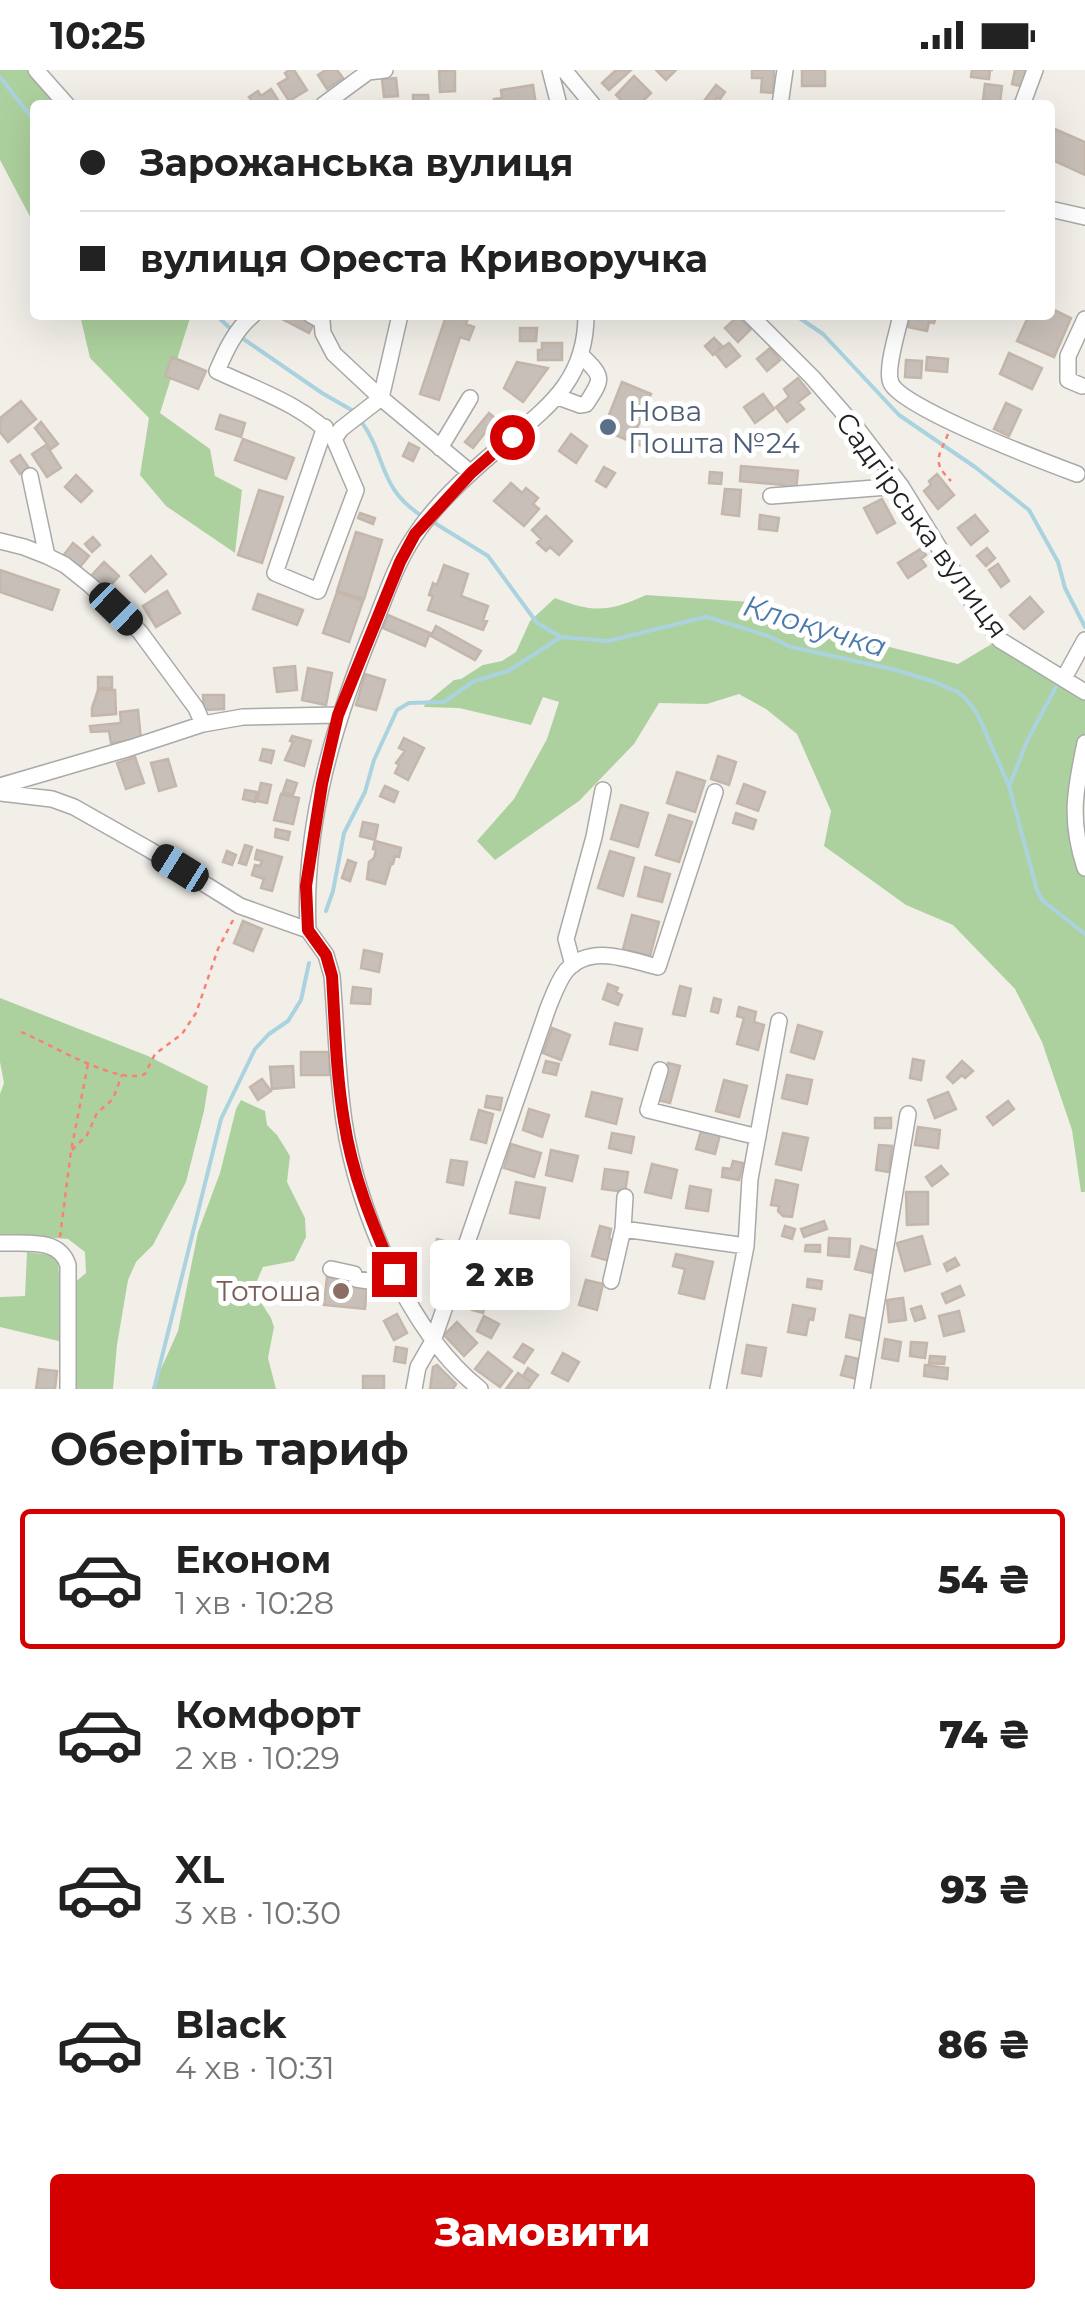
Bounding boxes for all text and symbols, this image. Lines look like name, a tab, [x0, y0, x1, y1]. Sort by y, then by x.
text: 10:25	[50, 12, 146, 59]
text: Зарожанська вулиця	[140, 139, 574, 186]
text: вулиця Ореста Криворучка	[140, 235, 708, 282]
place label: Нова Пошта №24	[628, 394, 800, 460]
street label: Садгірська вулиця	[829, 405, 1015, 645]
route start	[490, 415, 535, 460]
marker: Нова Пошта №24	[597, 416, 619, 438]
car	[84, 577, 148, 641]
water label: Клокучка	[739, 587, 891, 665]
car	[147, 839, 213, 897]
callout: 2 хв	[429, 1239, 569, 1309]
route end	[372, 1252, 417, 1297]
text: 2 хв	[466, 1255, 534, 1294]
place label: Тотоша	[216, 1274, 321, 1308]
marker: Тотоша	[330, 1280, 352, 1302]
text: Оберіть тариф	[50, 1421, 409, 1476]
icon: car	[55, 1534, 145, 1624]
text: Економ	[175, 1536, 331, 1583]
text: 54 ₴	[938, 1556, 1030, 1603]
text: 1 хв · 10:28	[175, 1583, 334, 1622]
icon: car	[55, 1689, 145, 1779]
text: Комфорт	[175, 1691, 361, 1738]
text: 74 ₴	[939, 1711, 1030, 1758]
text: 2 хв · 10:29	[175, 1738, 340, 1777]
icon: car	[55, 1844, 145, 1934]
text: XL	[175, 1846, 224, 1893]
text: 93 ₴	[940, 1866, 1030, 1913]
text: 3 хв · 10:30	[175, 1893, 341, 1932]
icon: car	[55, 1999, 145, 2089]
text: Black	[175, 2001, 286, 2048]
text: 86 ₴	[937, 2021, 1030, 2068]
text: 4 хв · 10:31	[175, 2048, 335, 2087]
button: Замовити	[50, 2174, 1035, 2289]

